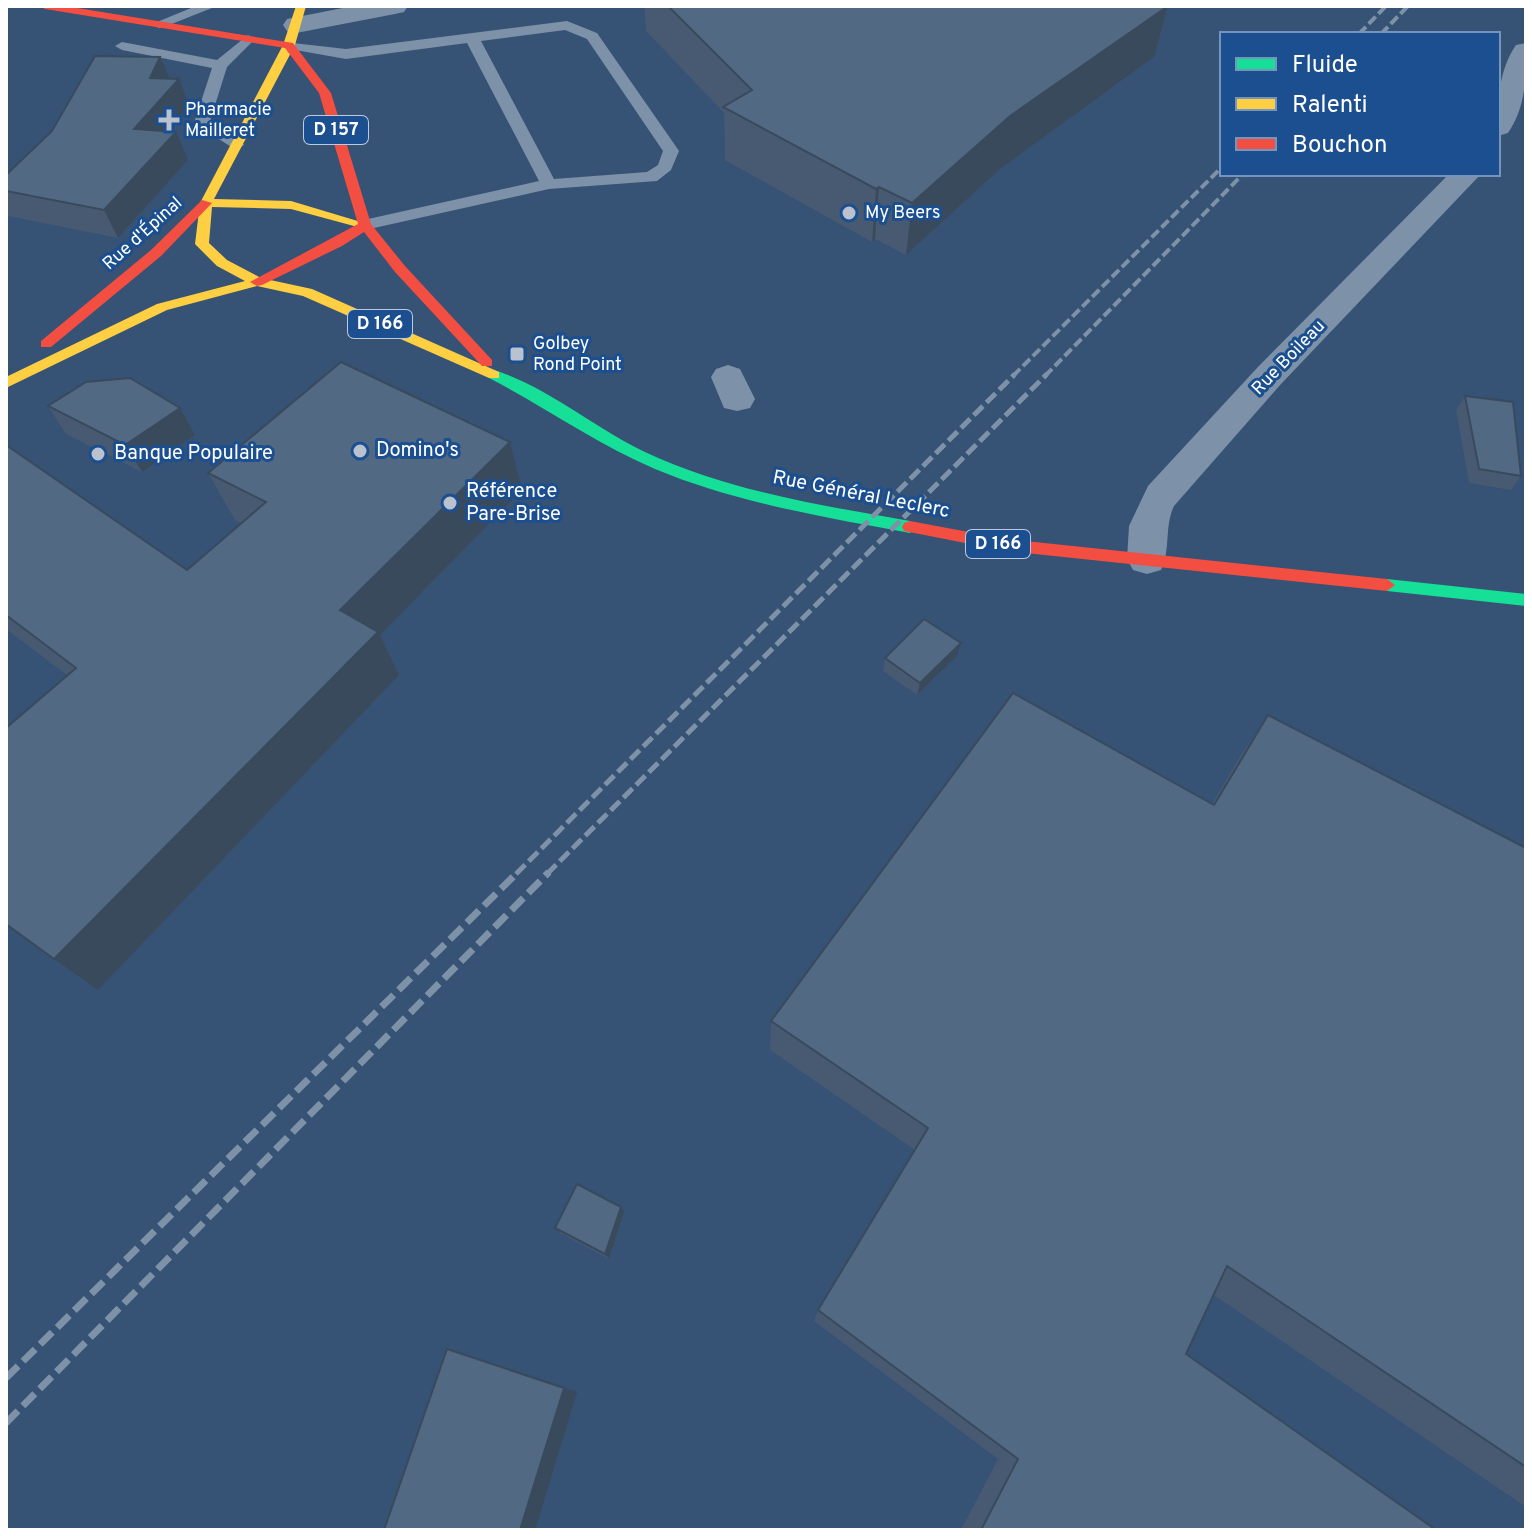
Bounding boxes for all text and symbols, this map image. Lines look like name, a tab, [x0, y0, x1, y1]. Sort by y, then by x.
legend	[1220, 32, 1500, 176]
text: Fluide	[1292, 51, 1358, 81]
text: Ralenti	[1292, 91, 1368, 121]
place label: Pharmacie Mailleret	[185, 99, 272, 143]
marker: Pharmacie Mailleret	[160, 111, 178, 129]
road number: D 157	[304, 116, 368, 144]
text: Bouchon	[1292, 131, 1387, 161]
street label: Rue d'Épinal	[97, 191, 188, 276]
place label: My Beers	[865, 202, 940, 225]
marker: My Beers	[840, 204, 858, 222]
road number: D 166	[348, 310, 412, 338]
street label: Rue Boileau	[1247, 315, 1331, 401]
place label: Golbey Rond Point	[533, 333, 622, 377]
marker: Golbey Rond Point	[508, 345, 526, 363]
place label: Domino's	[376, 438, 459, 464]
place label: Banque Populaire	[114, 441, 273, 467]
marker: Domino's	[351, 442, 369, 460]
marker: Banque Populaire	[89, 445, 107, 463]
street label: Rue Général Leclerc	[770, 465, 952, 525]
place label: Référence Pare-Brise	[466, 479, 561, 528]
marker: Référence Pare-Brise	[441, 494, 459, 512]
road number: D 166	[966, 530, 1030, 558]

